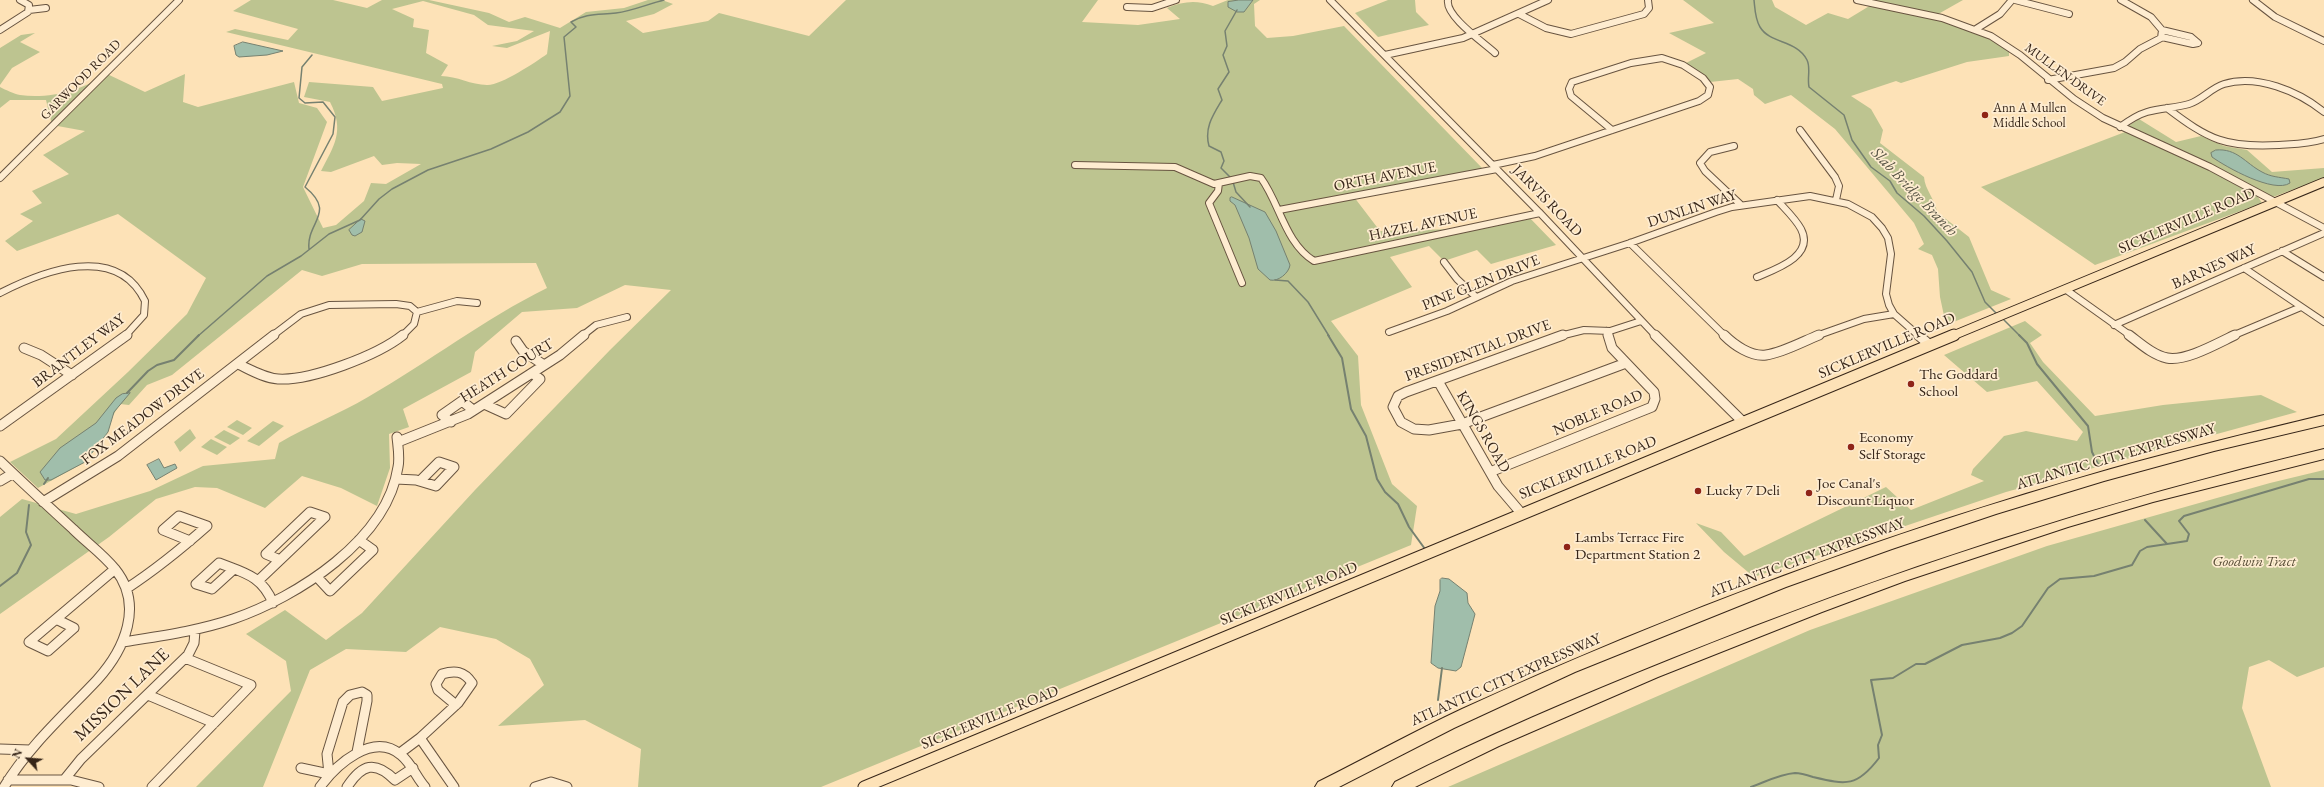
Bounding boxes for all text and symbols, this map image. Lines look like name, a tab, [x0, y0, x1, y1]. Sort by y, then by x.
street label: GARWOOD ROAD	[37, 36, 125, 124]
street label: MULLEN DRIVE	[2021, 40, 2109, 110]
place label: Ann A Mullen Middle School	[1993, 100, 2067, 131]
marker: Ann A Mullen Middle School	[1980, 110, 1990, 120]
water label: Slab Bridge Branch	[1867, 144, 1961, 240]
street label: ORTH AVENUE	[1332, 158, 1438, 196]
street label: JARVIS ROAD	[1508, 161, 1586, 241]
street label: SICKLERVILLE ROAD	[2116, 184, 2258, 258]
street label: DUNLIN WAY	[1645, 186, 1739, 232]
street label: HAZEL AVENUE	[1367, 205, 1479, 245]
street label: BARNES WAY	[2169, 240, 2259, 294]
street label: PINE GLEN DRIVE	[1419, 251, 1543, 315]
street label: SICKLERVILLE ROAD	[1816, 309, 1958, 383]
street label: BRANTLEY WAY	[29, 310, 129, 392]
street label: PRESIDENTIAL DRIVE	[1403, 316, 1553, 386]
street label: HEATH COURT	[457, 335, 557, 407]
street label: FOX MEADOW DRIVE	[78, 365, 208, 469]
place label: The Goddard School	[1919, 366, 1998, 401]
marker: The Goddard School	[1906, 379, 1916, 389]
street label: NOBLE ROAD	[1550, 386, 1646, 440]
street label: KINGS ROAD	[1452, 388, 1514, 476]
street label: ATLANTIC CITY EXPRESSWAY	[2014, 420, 2218, 494]
place label: Economy Self Storage	[1859, 429, 1926, 464]
street label: SICKLERVILLE ROAD	[1517, 432, 1659, 504]
marker: Economy Self Storage	[1846, 442, 1856, 452]
place label: Joe Canal's Discount Liquor	[1817, 475, 1914, 510]
place label: Lucky 7 Deli	[1706, 482, 1780, 500]
marker: Lucky 7 Deli	[1693, 486, 1703, 496]
marker: Joe Canal's Discount Liquor	[1804, 488, 1814, 498]
street label: ATLANTIC CITY EXPRESSWAY	[1707, 514, 1907, 602]
place label: Lambs Terrace Fire Department Station 2	[1575, 529, 1700, 564]
marker: Lambs Terrace Fire Department Station 2	[1562, 542, 1572, 552]
park label: Goodwin Tract	[2212, 553, 2296, 571]
street label: SICKLERVILLE ROAD	[1218, 558, 1360, 630]
street label: ATLANTIC CITY EXPRESSWAY	[1408, 630, 1604, 730]
street label: MISSION LANE	[70, 644, 174, 746]
street label: SICKLERVILLE ROAD	[919, 682, 1061, 754]
north arrow	[8, 739, 48, 779]
text: N	[9, 747, 25, 761]

